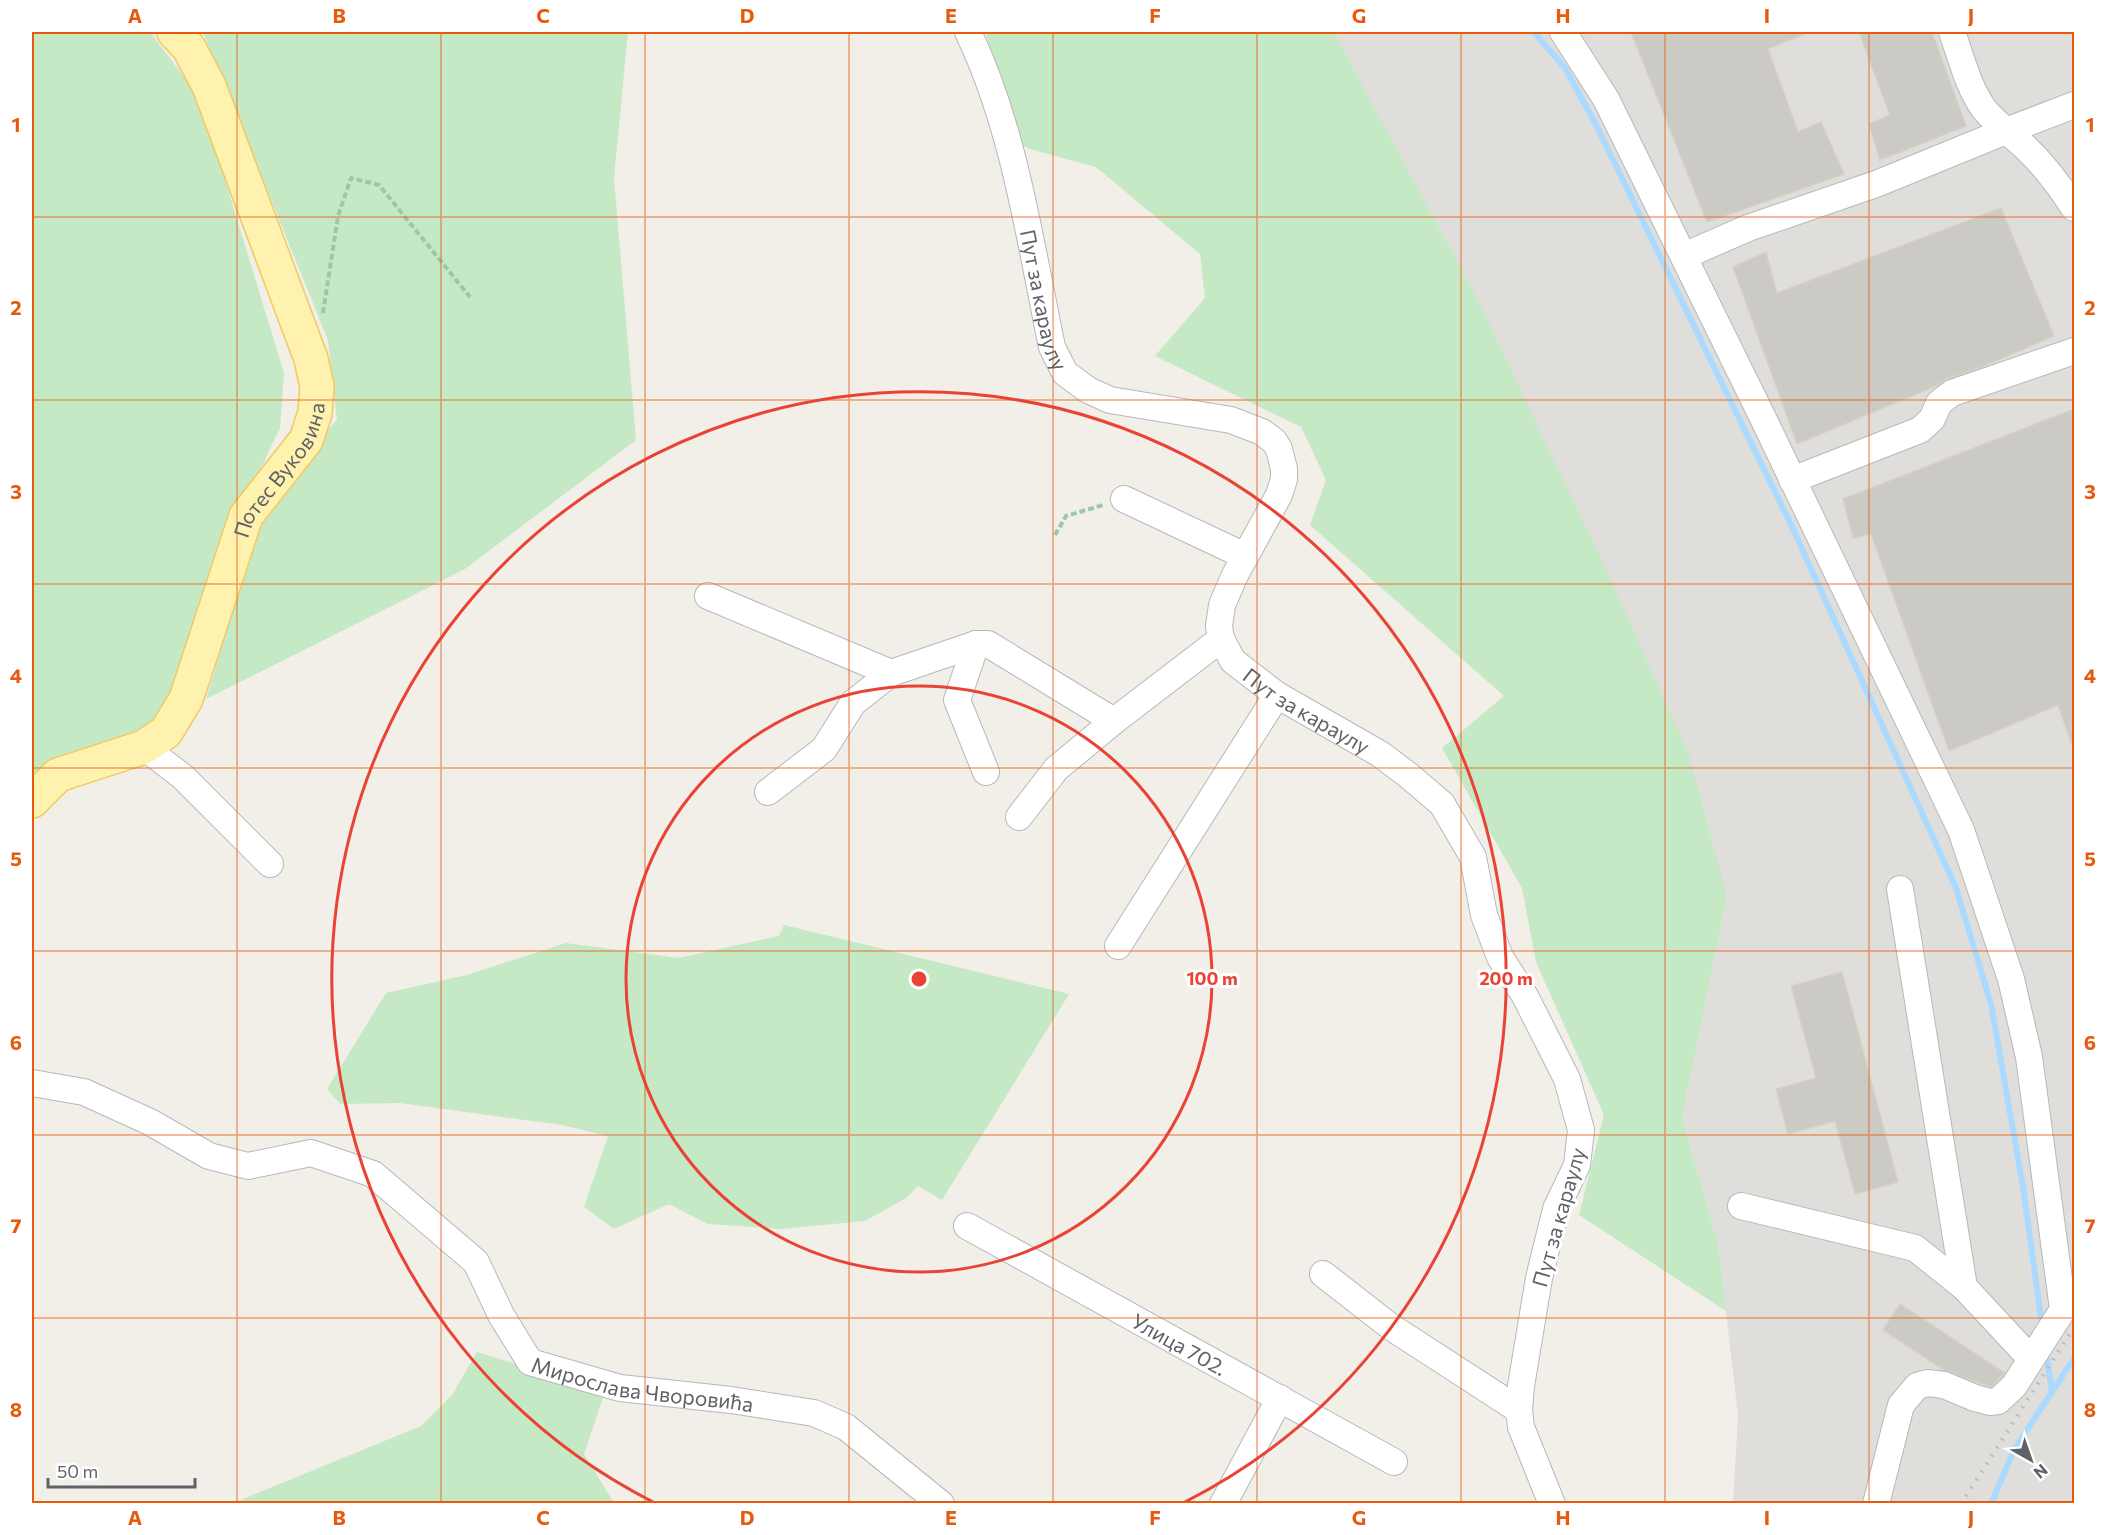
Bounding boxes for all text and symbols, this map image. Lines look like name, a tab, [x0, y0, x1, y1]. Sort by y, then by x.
text: A	[128, 3, 142, 27]
text: B	[332, 3, 346, 27]
text: C	[536, 3, 550, 27]
text: D	[740, 3, 754, 27]
text: E	[945, 3, 957, 27]
text: F	[1149, 3, 1161, 27]
text: G	[1352, 3, 1366, 27]
text: H	[1556, 3, 1571, 27]
text: I	[1764, 3, 1770, 27]
text: J	[1968, 3, 1974, 27]
text: 1	[11, 112, 21, 136]
text: 1	[2085, 112, 2095, 136]
street label: Пут за караулу	[1016, 227, 1074, 374]
text: 2	[10, 295, 22, 319]
text: 2	[2084, 295, 2096, 319]
street label: Потес Вуковина	[227, 402, 328, 540]
text: 3	[10, 479, 22, 503]
text: 3	[2084, 479, 2096, 503]
street label: Пут за караулу	[1239, 662, 1375, 758]
text: 4	[10, 663, 22, 687]
text: 4	[2084, 663, 2096, 687]
text: 5	[10, 846, 22, 870]
text: 5	[2084, 846, 2096, 870]
text: 100 m	[1186, 967, 1238, 989]
text: 200 m	[1479, 967, 1533, 989]
centre of rings	[909, 969, 929, 989]
text: 6	[10, 1030, 22, 1054]
text: 6	[2084, 1030, 2096, 1054]
street label: Пут за караулу	[1526, 1144, 1590, 1290]
text: 7	[11, 1213, 22, 1237]
text: 7	[2085, 1213, 2096, 1237]
street label: Улица 702.	[1128, 1307, 1232, 1380]
street label: Мирослава Чворовића	[529, 1351, 755, 1416]
text: 8	[10, 1397, 22, 1421]
text: 8	[2084, 1397, 2096, 1421]
north arrow	[2001, 1430, 2061, 1490]
scale bar	[48, 1451, 195, 1489]
text: 50 m	[57, 1460, 98, 1482]
text: N	[2030, 1461, 2052, 1483]
text: A	[128, 1505, 142, 1529]
text: B	[332, 1505, 346, 1529]
text: C	[536, 1505, 550, 1529]
text: D	[740, 1505, 754, 1529]
text: E	[945, 1505, 957, 1529]
text: F	[1149, 1505, 1161, 1529]
text: G	[1352, 1505, 1366, 1529]
text: H	[1556, 1505, 1571, 1529]
text: I	[1764, 1505, 1770, 1529]
text: J	[1968, 1505, 1974, 1529]

